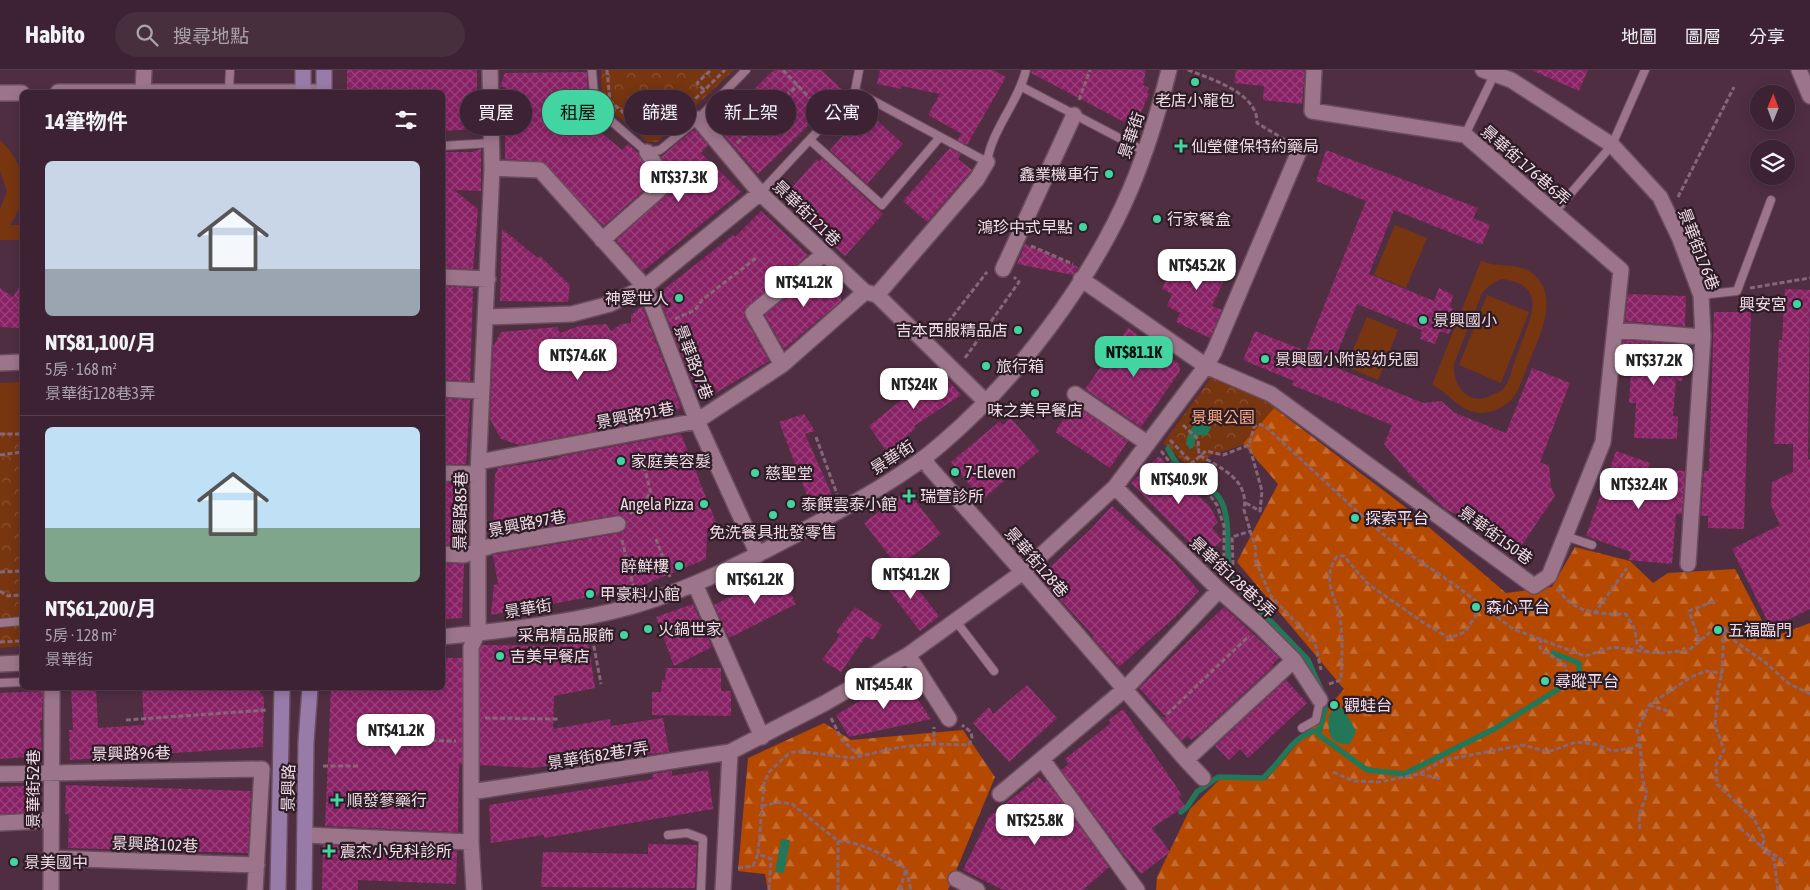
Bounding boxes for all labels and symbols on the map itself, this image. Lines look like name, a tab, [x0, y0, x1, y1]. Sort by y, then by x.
marker: 老店小龍包	[1189, 76, 1201, 88]
north arrow	[1750, 85, 1795, 130]
place label: 老店小龍包	[1155, 91, 1235, 109]
street label: 景華街	[1115, 109, 1147, 161]
street label: 景華街 176巷6弄	[1478, 121, 1574, 209]
place label: 仙瑩健保特約藥局	[1191, 137, 1319, 155]
marker: 仙瑩健保特約藥局	[1175, 140, 1187, 152]
pin: NT$37.3K	[627, 160, 731, 203]
place label: 鑫業機車行	[1019, 165, 1099, 183]
marker: 鑫業機車行	[1103, 168, 1115, 180]
street label: 景華街121巷	[770, 176, 844, 250]
street label: 景華街176巷	[1675, 205, 1723, 293]
place label: 行家餐盒	[1167, 210, 1231, 228]
marker: 行家餐盒	[1151, 213, 1163, 225]
place label: 鴻珍中式早點	[977, 218, 1073, 236]
marker: 鴻珍中式早點	[1077, 221, 1089, 233]
pin: NT$45.2K	[1145, 248, 1249, 291]
pin: NT$41.2K	[752, 266, 856, 308]
place label: 神愛世人	[605, 289, 669, 307]
marker: 神愛世人	[673, 292, 685, 304]
place label: 興安宮	[1739, 295, 1787, 313]
marker: 興安宮	[1791, 298, 1803, 310]
place label: 景興國小	[1433, 311, 1497, 329]
marker: 景興國小	[1417, 314, 1429, 326]
place label: 吉本西服精品店	[896, 321, 1008, 339]
street label: 景華路97巷	[671, 322, 717, 402]
marker: 吉本西服精品店	[1012, 324, 1024, 336]
pin: NT$81.1K	[1082, 336, 1186, 378]
pin: NT$74.6K	[526, 338, 630, 381]
pin: NT$37.2K	[1602, 344, 1706, 386]
place label: 景興國小附設幼兒園	[1275, 350, 1419, 368]
marker: 景興國小附設幼兒園	[1259, 353, 1271, 365]
place label: 旅行箱	[996, 357, 1044, 375]
marker: 旅行箱	[980, 360, 992, 372]
pin: NT$24K	[873, 368, 955, 410]
marker: 味之美早餐店	[1029, 387, 1041, 399]
street label: 景興路91巷	[594, 399, 676, 431]
place label: 味之美早餐店	[987, 401, 1083, 419]
park label: 景興公園	[1191, 408, 1255, 426]
street label: 景華街	[867, 436, 917, 478]
place label: 家庭美容髮	[631, 452, 711, 470]
marker: 家庭美容髮	[615, 455, 627, 467]
pin: NT$40.9K	[1127, 462, 1231, 505]
place label: 7-Eleven	[965, 463, 1016, 481]
place label: 慈聖堂	[765, 464, 813, 482]
marker: 7-Eleven	[949, 466, 961, 478]
marker: 慈聖堂	[749, 467, 761, 479]
pin: NT$32.4K	[1587, 468, 1691, 510]
street label: 景興路85巷	[450, 471, 470, 551]
place label: 瑞萱診所	[920, 487, 984, 505]
marker: 瑞萱診所	[902, 489, 916, 503]
place label: Angela Pizza	[621, 495, 694, 514]
place label: 泰饌雲泰小館	[801, 495, 897, 513]
marker: Angela Pizza	[698, 498, 710, 510]
marker: 泰饌雲泰小館	[785, 498, 797, 510]
street label: 景華街150巷	[1456, 502, 1536, 568]
street label: 景興路97巷	[486, 507, 568, 539]
marker: 免洗餐具批發零售	[767, 509, 779, 521]
place label: 探索平台	[1365, 509, 1429, 527]
marker: 探索平台	[1349, 512, 1361, 524]
place label: 免洗餐具批發零售	[709, 523, 837, 541]
street label: 景華街128巷	[1002, 523, 1072, 601]
street label: 景華街128巷3弄	[1187, 533, 1279, 621]
place label: 醉鮮樓	[621, 557, 669, 575]
pin: NT$41.2K	[859, 558, 963, 600]
marker: 醉鮮樓	[673, 560, 685, 572]
pin: NT$61.2K	[703, 562, 807, 605]
place label: 甲豪料小館	[600, 585, 680, 603]
marker: 甲豪料小館	[584, 588, 596, 600]
street label: 景華街	[503, 595, 553, 621]
place label: 森心平台	[1486, 598, 1550, 616]
marker: 森心平台	[1470, 601, 1482, 613]
place label: 火鍋世家	[658, 620, 722, 638]
place label: 五福臨門	[1728, 621, 1792, 639]
marker: 火鍋世家	[642, 623, 654, 635]
marker: 五福臨門	[1712, 624, 1724, 636]
place label: 采帛精品服飾	[518, 626, 614, 644]
marker: 采帛精品服飾	[618, 629, 630, 641]
place label: 吉美早餐店	[510, 647, 590, 665]
marker: 吉美早餐店	[494, 650, 506, 662]
pin: NT$45.4K	[832, 668, 936, 710]
place label: 尋蹤平台	[1555, 672, 1619, 690]
marker: 尋蹤平台	[1539, 675, 1551, 687]
place label: 觀蛙台	[1344, 696, 1392, 714]
marker: 觀蛙台	[1328, 699, 1340, 711]
pin: NT$41.2K	[344, 714, 448, 756]
street label: 景華街82巷7弄	[546, 738, 650, 772]
street label: 景興路96巷	[91, 743, 171, 763]
street label: 景華街52巷	[24, 749, 42, 829]
street label: 景興路	[279, 764, 297, 812]
place label: 順發篸藥行	[347, 791, 427, 809]
marker: 順發篸藥行	[331, 794, 343, 806]
pin: NT$25.8K	[983, 804, 1087, 846]
street label: 景興路102巷	[111, 833, 199, 855]
place label: 震杰小兒科診所	[340, 842, 452, 860]
marker: 震杰小兒科診所	[322, 844, 336, 858]
place label: 景美國中	[24, 853, 88, 871]
marker: 景美國中	[8, 856, 20, 868]

